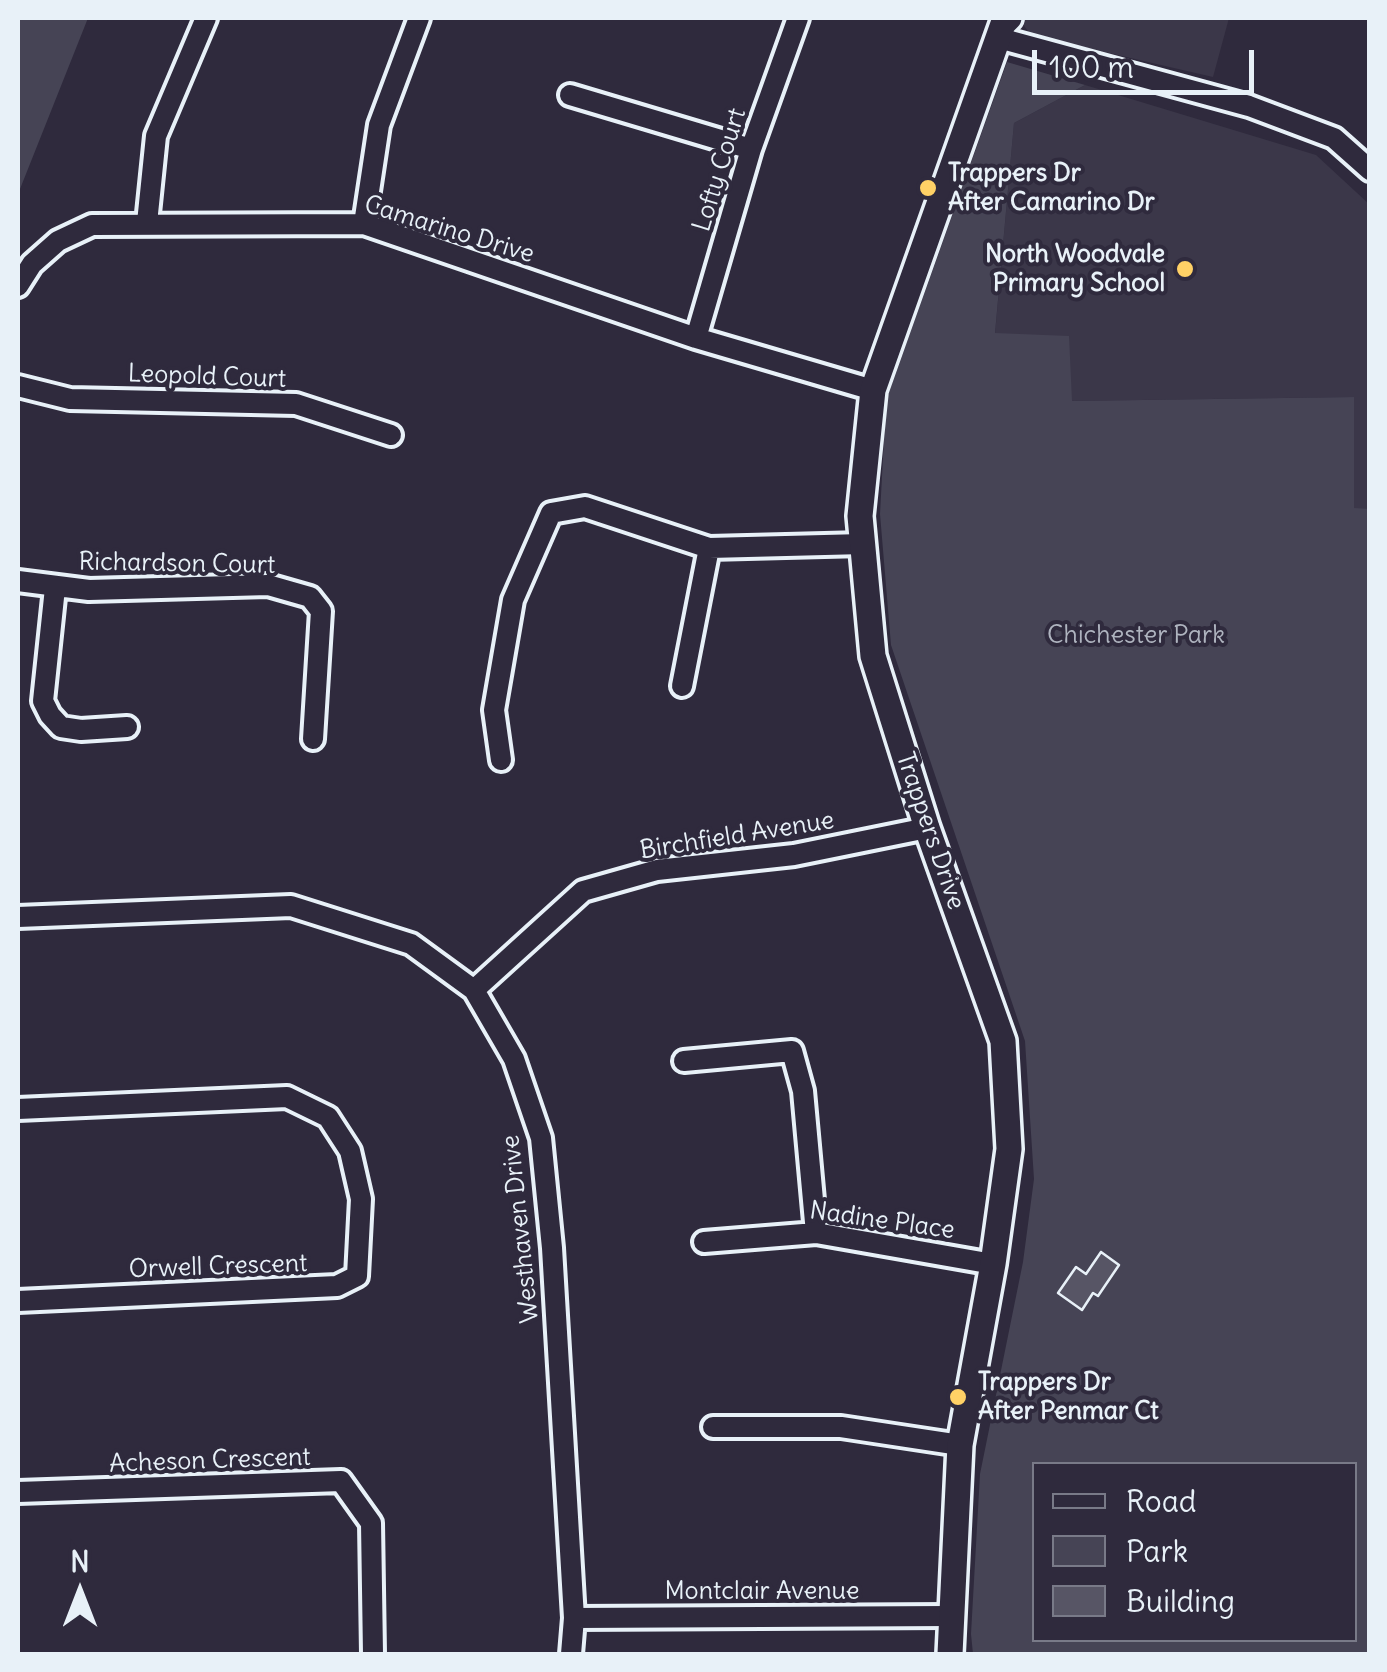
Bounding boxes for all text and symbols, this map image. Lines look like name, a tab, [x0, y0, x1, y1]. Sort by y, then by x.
scale bar	[1037, 30, 1260, 92]
text: 100 m	[1049, 48, 1134, 86]
street label: Lofty Court	[687, 105, 753, 235]
place label: Trappers Dr After Camarino Dr	[948, 159, 1155, 218]
marker: Trappers Dr After Camarino Dr	[917, 177, 939, 199]
street label: Camarino Drive	[360, 190, 538, 270]
place label: North Woodvale Primary School	[985, 240, 1165, 299]
marker: North Woodvale Primary School	[1174, 258, 1196, 280]
street label: Leopold Court	[127, 359, 287, 395]
street label: Richardson Court	[78, 547, 276, 581]
park label: Chichester Park	[1047, 621, 1225, 651]
street label: Trappers Drive	[889, 748, 971, 914]
street label: Birchfield Avenue	[638, 806, 836, 866]
street label: Westhaven Drive	[496, 1133, 546, 1325]
street label: Nadine Place	[808, 1196, 956, 1246]
street label: Orwell Crescent	[128, 1249, 308, 1285]
place label: Trappers Dr After Penmar Ct	[978, 1368, 1159, 1427]
marker: Trappers Dr After Penmar Ct	[947, 1386, 969, 1408]
street label: Acheson Crescent	[109, 1442, 311, 1480]
legend	[1032, 1462, 1357, 1642]
text: Road	[1126, 1482, 1196, 1520]
text: Park	[1126, 1532, 1188, 1570]
north arrow	[30, 1542, 130, 1642]
text: N	[70, 1544, 90, 1580]
street label: Montclair Avenue	[665, 1577, 859, 1607]
text: Building	[1126, 1582, 1235, 1620]

